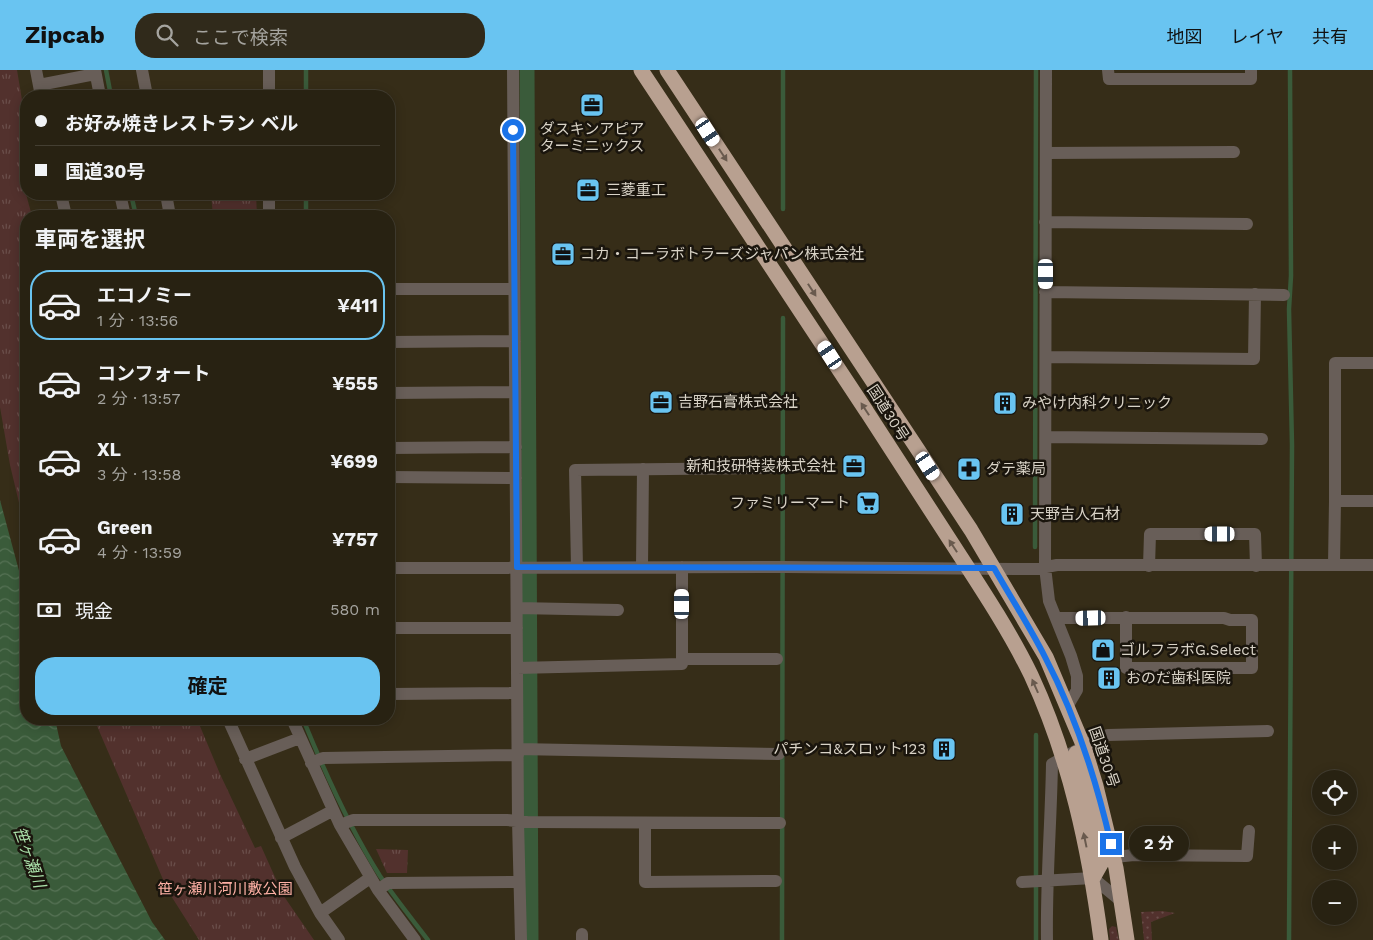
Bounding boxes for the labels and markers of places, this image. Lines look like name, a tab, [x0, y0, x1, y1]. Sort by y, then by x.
office icon: ダスキンアピア ターミニックス	[579, 92, 605, 118]
place label: ダスキンアピア ターミニックス	[540, 120, 644, 155]
office icon: 三菱重工	[575, 177, 601, 203]
place label: 三菱重工	[606, 181, 666, 199]
office icon: コカ・コーラボトラーズジャパン株式会社	[550, 241, 576, 267]
place label: コカ・コーラボトラーズジャパン株式会社	[580, 245, 864, 263]
office icon: 吉野石膏株式会社	[648, 389, 674, 415]
building icon: みやけ内科クリニック	[992, 390, 1018, 416]
place label: 吉野石膏株式会社	[678, 393, 798, 411]
place label: みやけ内科クリニック	[1022, 394, 1172, 412]
office icon: 新和技研特装株式会社	[841, 453, 867, 479]
pharmacy icon: ダテ薬局	[956, 456, 982, 482]
place label: 新和技研特装株式会社	[686, 457, 836, 475]
place label: ダテ薬局	[986, 460, 1046, 478]
supermarket icon: ファミリーマート	[855, 490, 881, 516]
place label: ファミリーマート	[730, 494, 850, 512]
building icon: 天野吉人石材	[999, 501, 1025, 527]
place label: 天野吉人石材	[1030, 505, 1120, 523]
shop icon: ゴルフラボG.Select	[1090, 637, 1116, 663]
place label: ゴルフラボG.Select	[1120, 641, 1257, 659]
building icon: おのだ歯科医院	[1096, 665, 1122, 691]
place label: おのだ歯科医院	[1126, 669, 1231, 687]
building icon: パチンコ&スロット123	[931, 736, 957, 762]
place label: パチンコ&スロット123	[773, 740, 926, 758]

